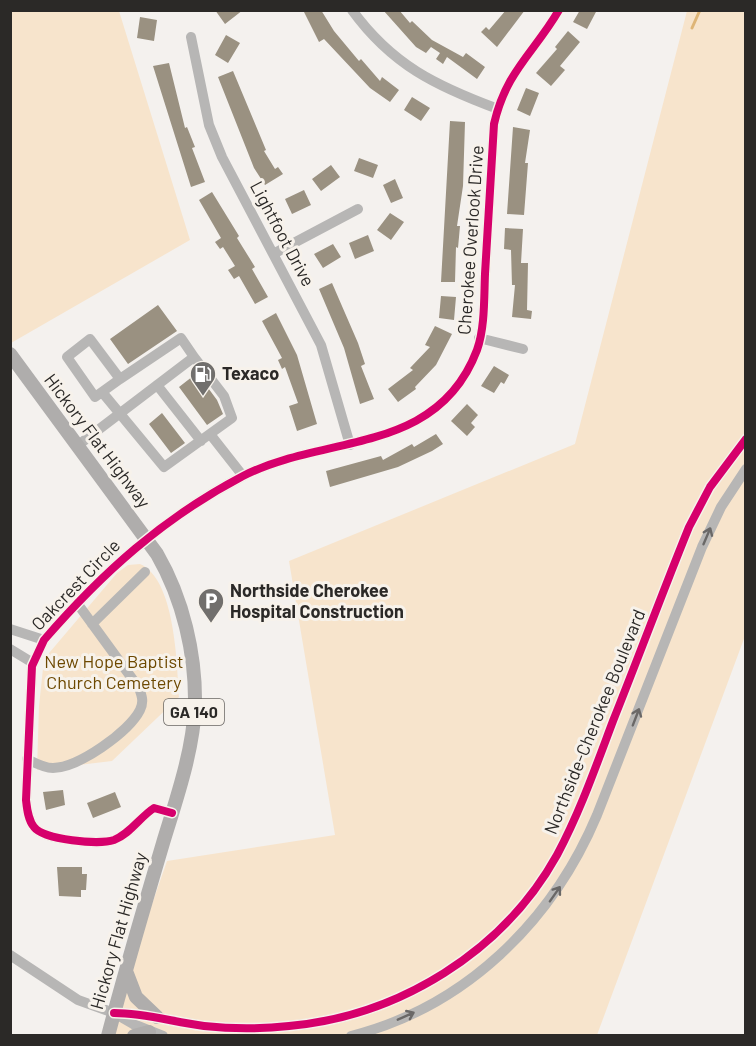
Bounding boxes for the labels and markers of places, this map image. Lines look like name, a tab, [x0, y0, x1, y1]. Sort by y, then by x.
fuel station icon: Texaco	[188, 359, 218, 397]
place label: Texaco	[222, 362, 279, 384]
place label: Northside Cherokee Hospital Construction	[230, 579, 404, 622]
parking icon: Northside Cherokee Hospital Construction	[196, 586, 226, 624]

